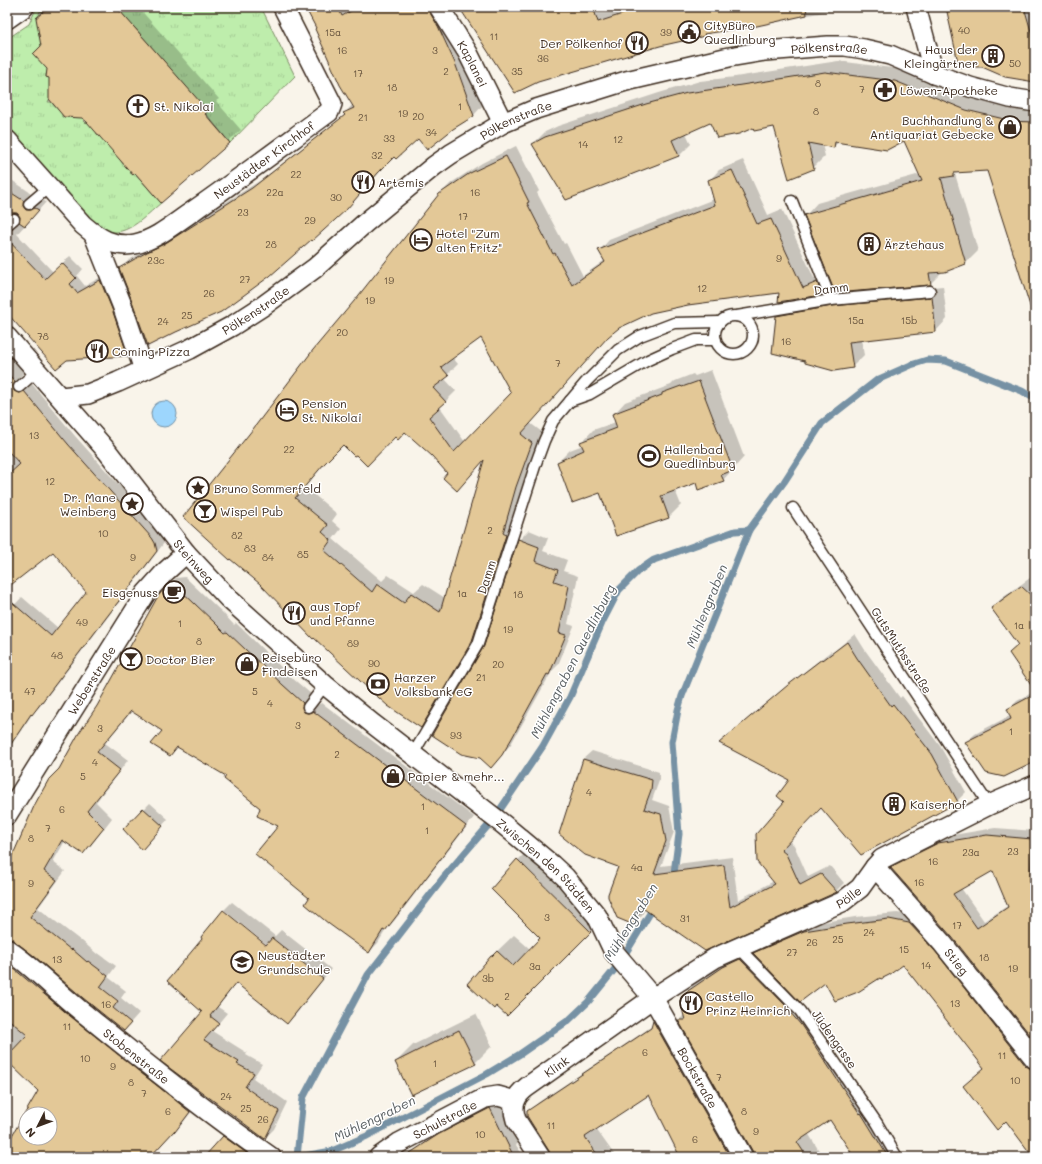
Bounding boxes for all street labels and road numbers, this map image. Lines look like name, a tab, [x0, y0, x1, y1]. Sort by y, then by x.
street label: Kaplanei	[454, 37, 492, 90]
street label: Pölkenstraße	[790, 38, 870, 58]
street label: Pölkenstraße	[477, 97, 554, 143]
street label: Neustädter Kirchhof	[210, 117, 318, 202]
street label: Damm	[813, 278, 849, 298]
street label: Pölkenstraße	[219, 282, 292, 338]
street label: Steinweg	[170, 536, 218, 586]
street label: Damm	[473, 558, 499, 596]
street label: GutsMuthsstraße	[868, 604, 936, 696]
street label: Weberstraße	[64, 643, 119, 718]
street label: Zwischen den Städten	[493, 814, 599, 916]
street label: Pölle	[833, 882, 864, 912]
street label: Stieg	[941, 945, 973, 978]
street label: Jüdengasse	[809, 1006, 861, 1072]
street label: Stobenstraße	[100, 1024, 173, 1087]
street label: Bockstraße	[674, 1044, 722, 1111]
street label: Klink	[541, 1052, 572, 1081]
street label: Schulstraße	[410, 1096, 479, 1142]

